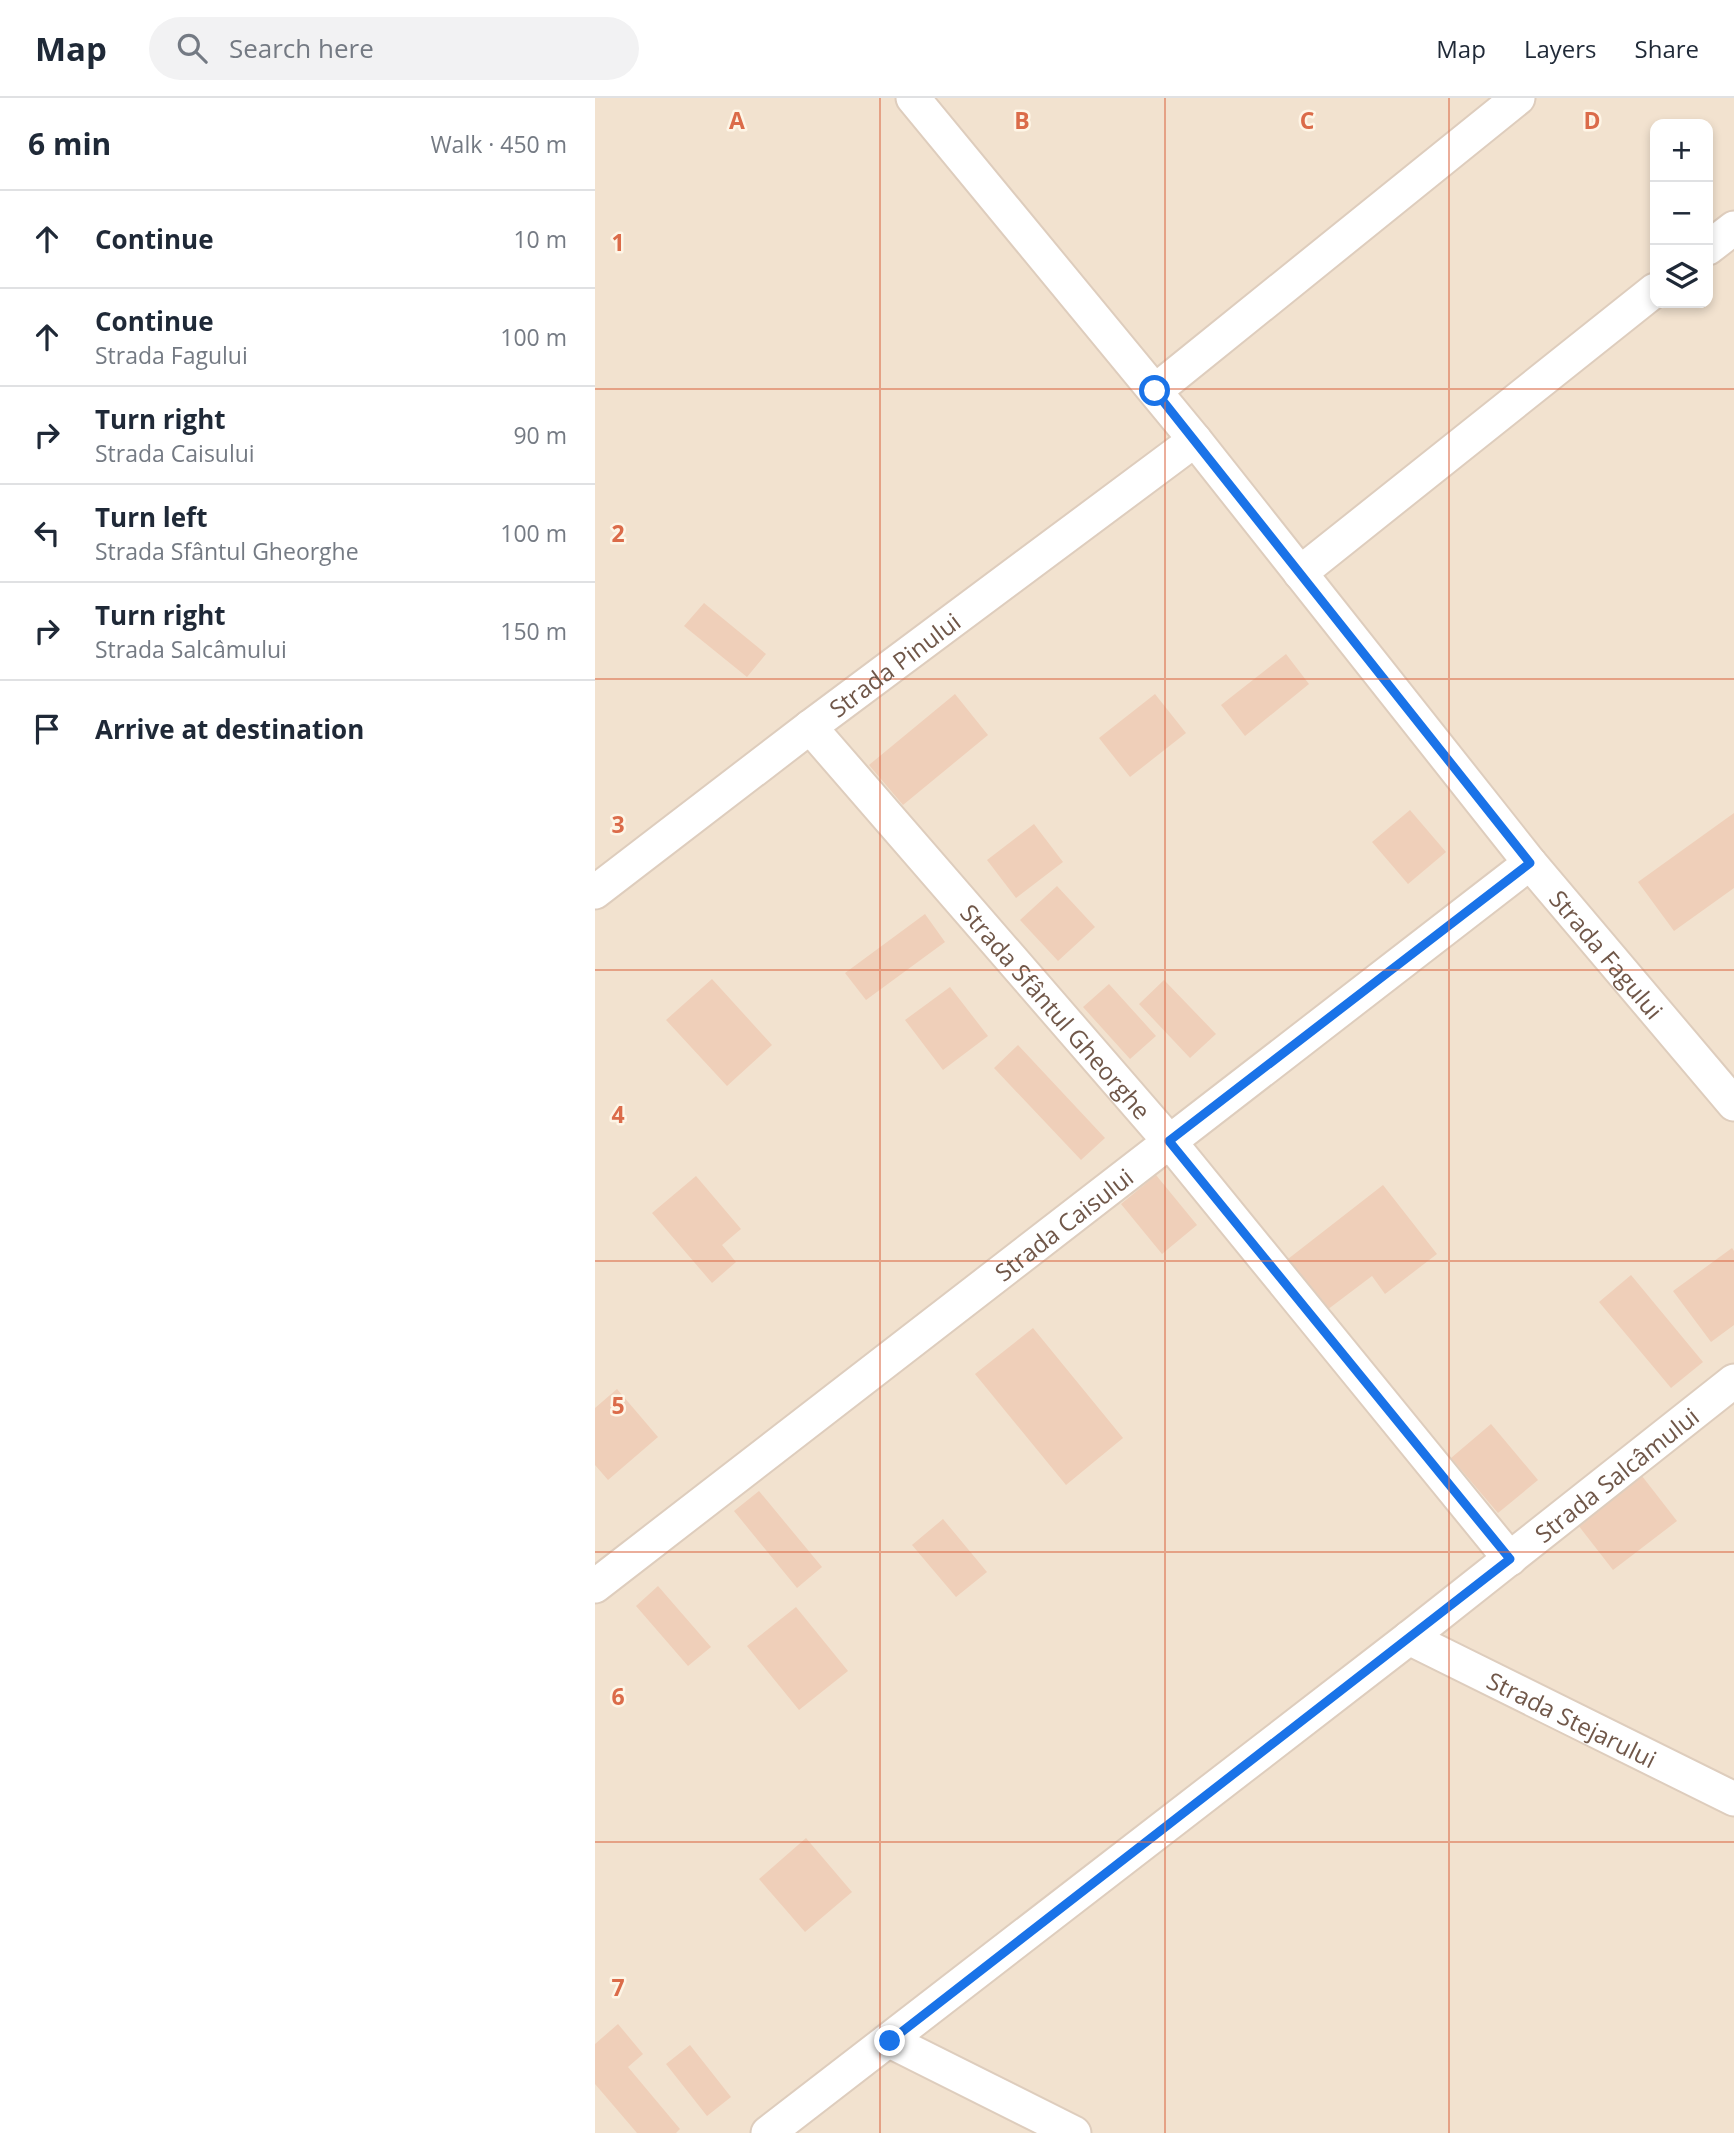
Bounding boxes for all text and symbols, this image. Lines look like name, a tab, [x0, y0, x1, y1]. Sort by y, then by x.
search box	[149, 17, 639, 80]
text: Map	[35, 26, 107, 71]
icon: search	[173, 29, 211, 67]
text: Search here	[229, 30, 374, 66]
text: Map	[1436, 32, 1486, 65]
text: Layers	[1524, 32, 1597, 65]
text: Share	[1635, 32, 1699, 65]
text: A	[729, 104, 745, 136]
text: B	[1014, 104, 1030, 136]
text: C	[1300, 104, 1314, 136]
text: D	[1583, 104, 1601, 136]
map controls	[1650, 119, 1713, 308]
button: +	[1650, 119, 1713, 182]
text: 6 min	[28, 123, 111, 164]
text: Walk · 450 m	[430, 128, 567, 160]
button: −	[1650, 182, 1713, 245]
icon: ahead	[28, 220, 66, 258]
text: Continue	[95, 221, 214, 257]
text: 10 m	[513, 223, 567, 255]
text: 1	[611, 226, 625, 258]
button: layers	[1650, 245, 1713, 308]
text: Continue	[95, 303, 214, 339]
icon: ahead	[28, 318, 66, 356]
text: 100 m	[500, 321, 567, 353]
text: Strada Fagului	[95, 339, 248, 371]
route start	[1139, 375, 1170, 406]
text: Turn right	[95, 401, 226, 437]
icon: right	[28, 416, 66, 454]
text: 90 m	[513, 419, 567, 451]
text: Strada Caisului	[95, 437, 255, 469]
text: Turn left	[95, 499, 207, 535]
icon: left	[28, 514, 66, 552]
text: 100 m	[500, 517, 567, 549]
text: 2	[611, 517, 625, 549]
text: Strada Sfântul Gheorghe	[95, 535, 359, 567]
text: Turn right	[95, 597, 226, 633]
street label: Strada Pinului	[822, 604, 967, 724]
icon: right	[28, 612, 66, 650]
text: 150 m	[500, 615, 567, 647]
text: Strada Salcâmului	[95, 633, 287, 665]
icon: arrive	[28, 710, 66, 748]
text: Arrive at destination	[95, 711, 364, 747]
text: 3	[611, 808, 625, 840]
street label: Strada Fagului	[1543, 882, 1671, 1025]
street label: Strada Sfântul Gheorghe	[954, 896, 1159, 1126]
text: 4	[611, 1098, 625, 1130]
street label: Strada Caisului	[987, 1160, 1139, 1288]
text: 5	[611, 1389, 625, 1421]
street label: Strada Salcâmului	[1527, 1399, 1705, 1549]
street label: Strada Stejarului	[1482, 1663, 1662, 1775]
text: 6	[611, 1680, 625, 1712]
text: 7	[611, 1971, 625, 2003]
route end	[874, 2025, 905, 2056]

